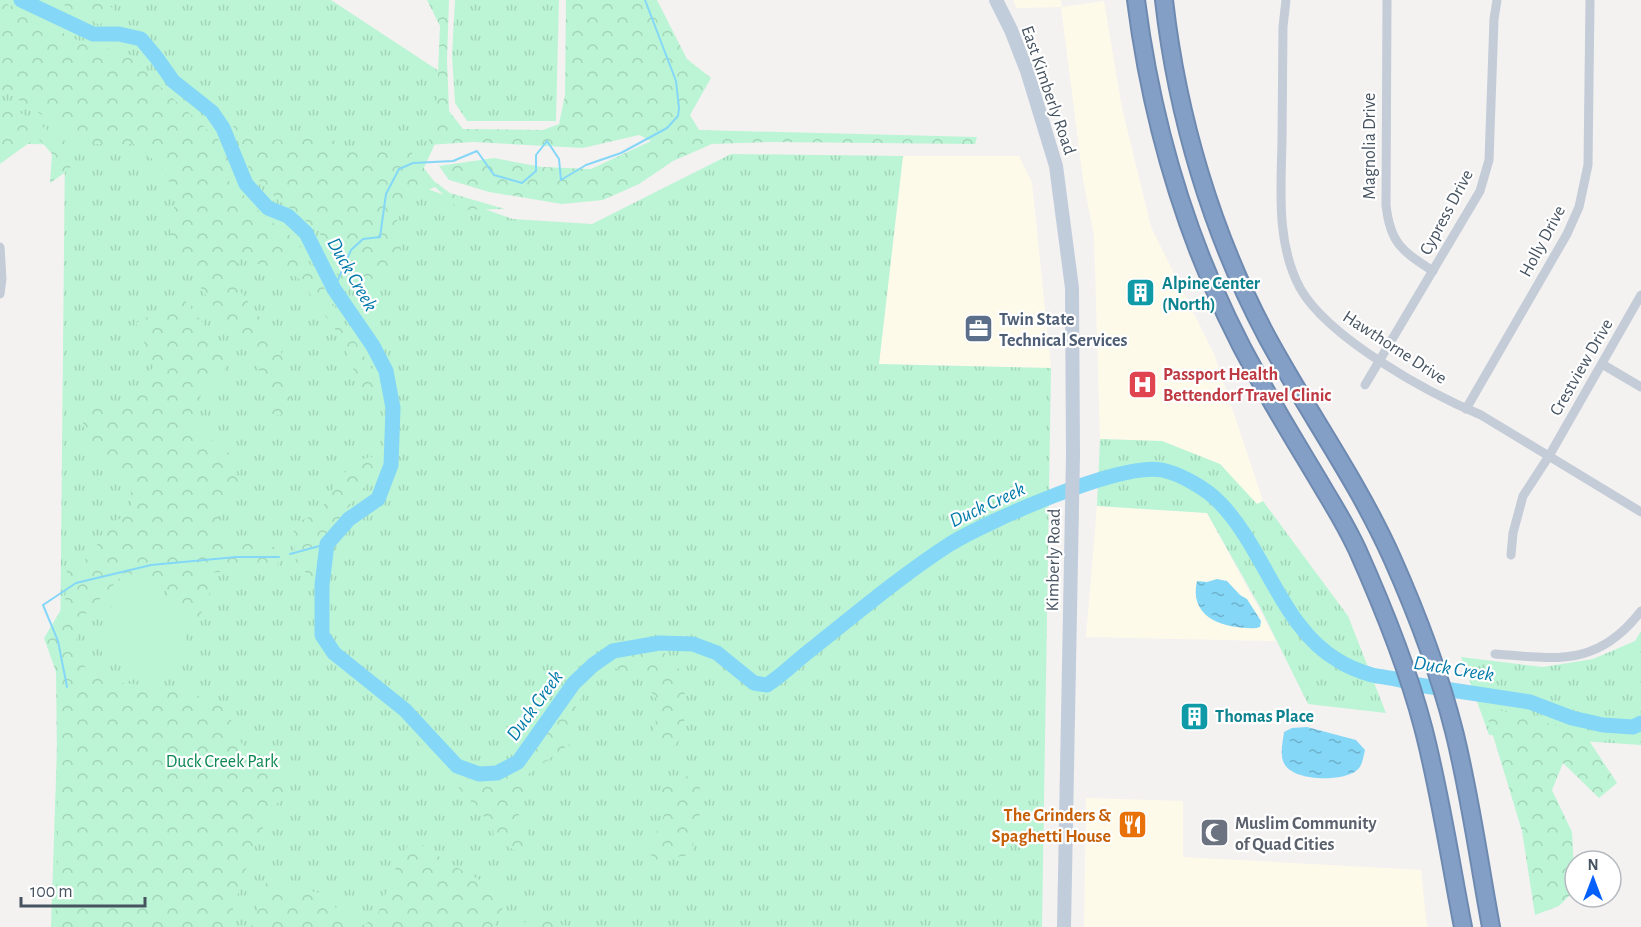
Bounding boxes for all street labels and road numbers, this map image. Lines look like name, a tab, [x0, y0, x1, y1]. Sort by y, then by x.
street label: East Kimberly Road	[1018, 24, 1079, 157]
street label: Magnolia Drive	[1361, 93, 1379, 199]
street label: Cypress Drive	[1417, 167, 1477, 258]
street label: Holly Drive	[1517, 203, 1569, 280]
street label: Hawthorne Drive	[1339, 308, 1450, 388]
street label: Crestview Drive	[1547, 316, 1617, 419]
street label: Kimberly Road	[1044, 508, 1064, 612]

